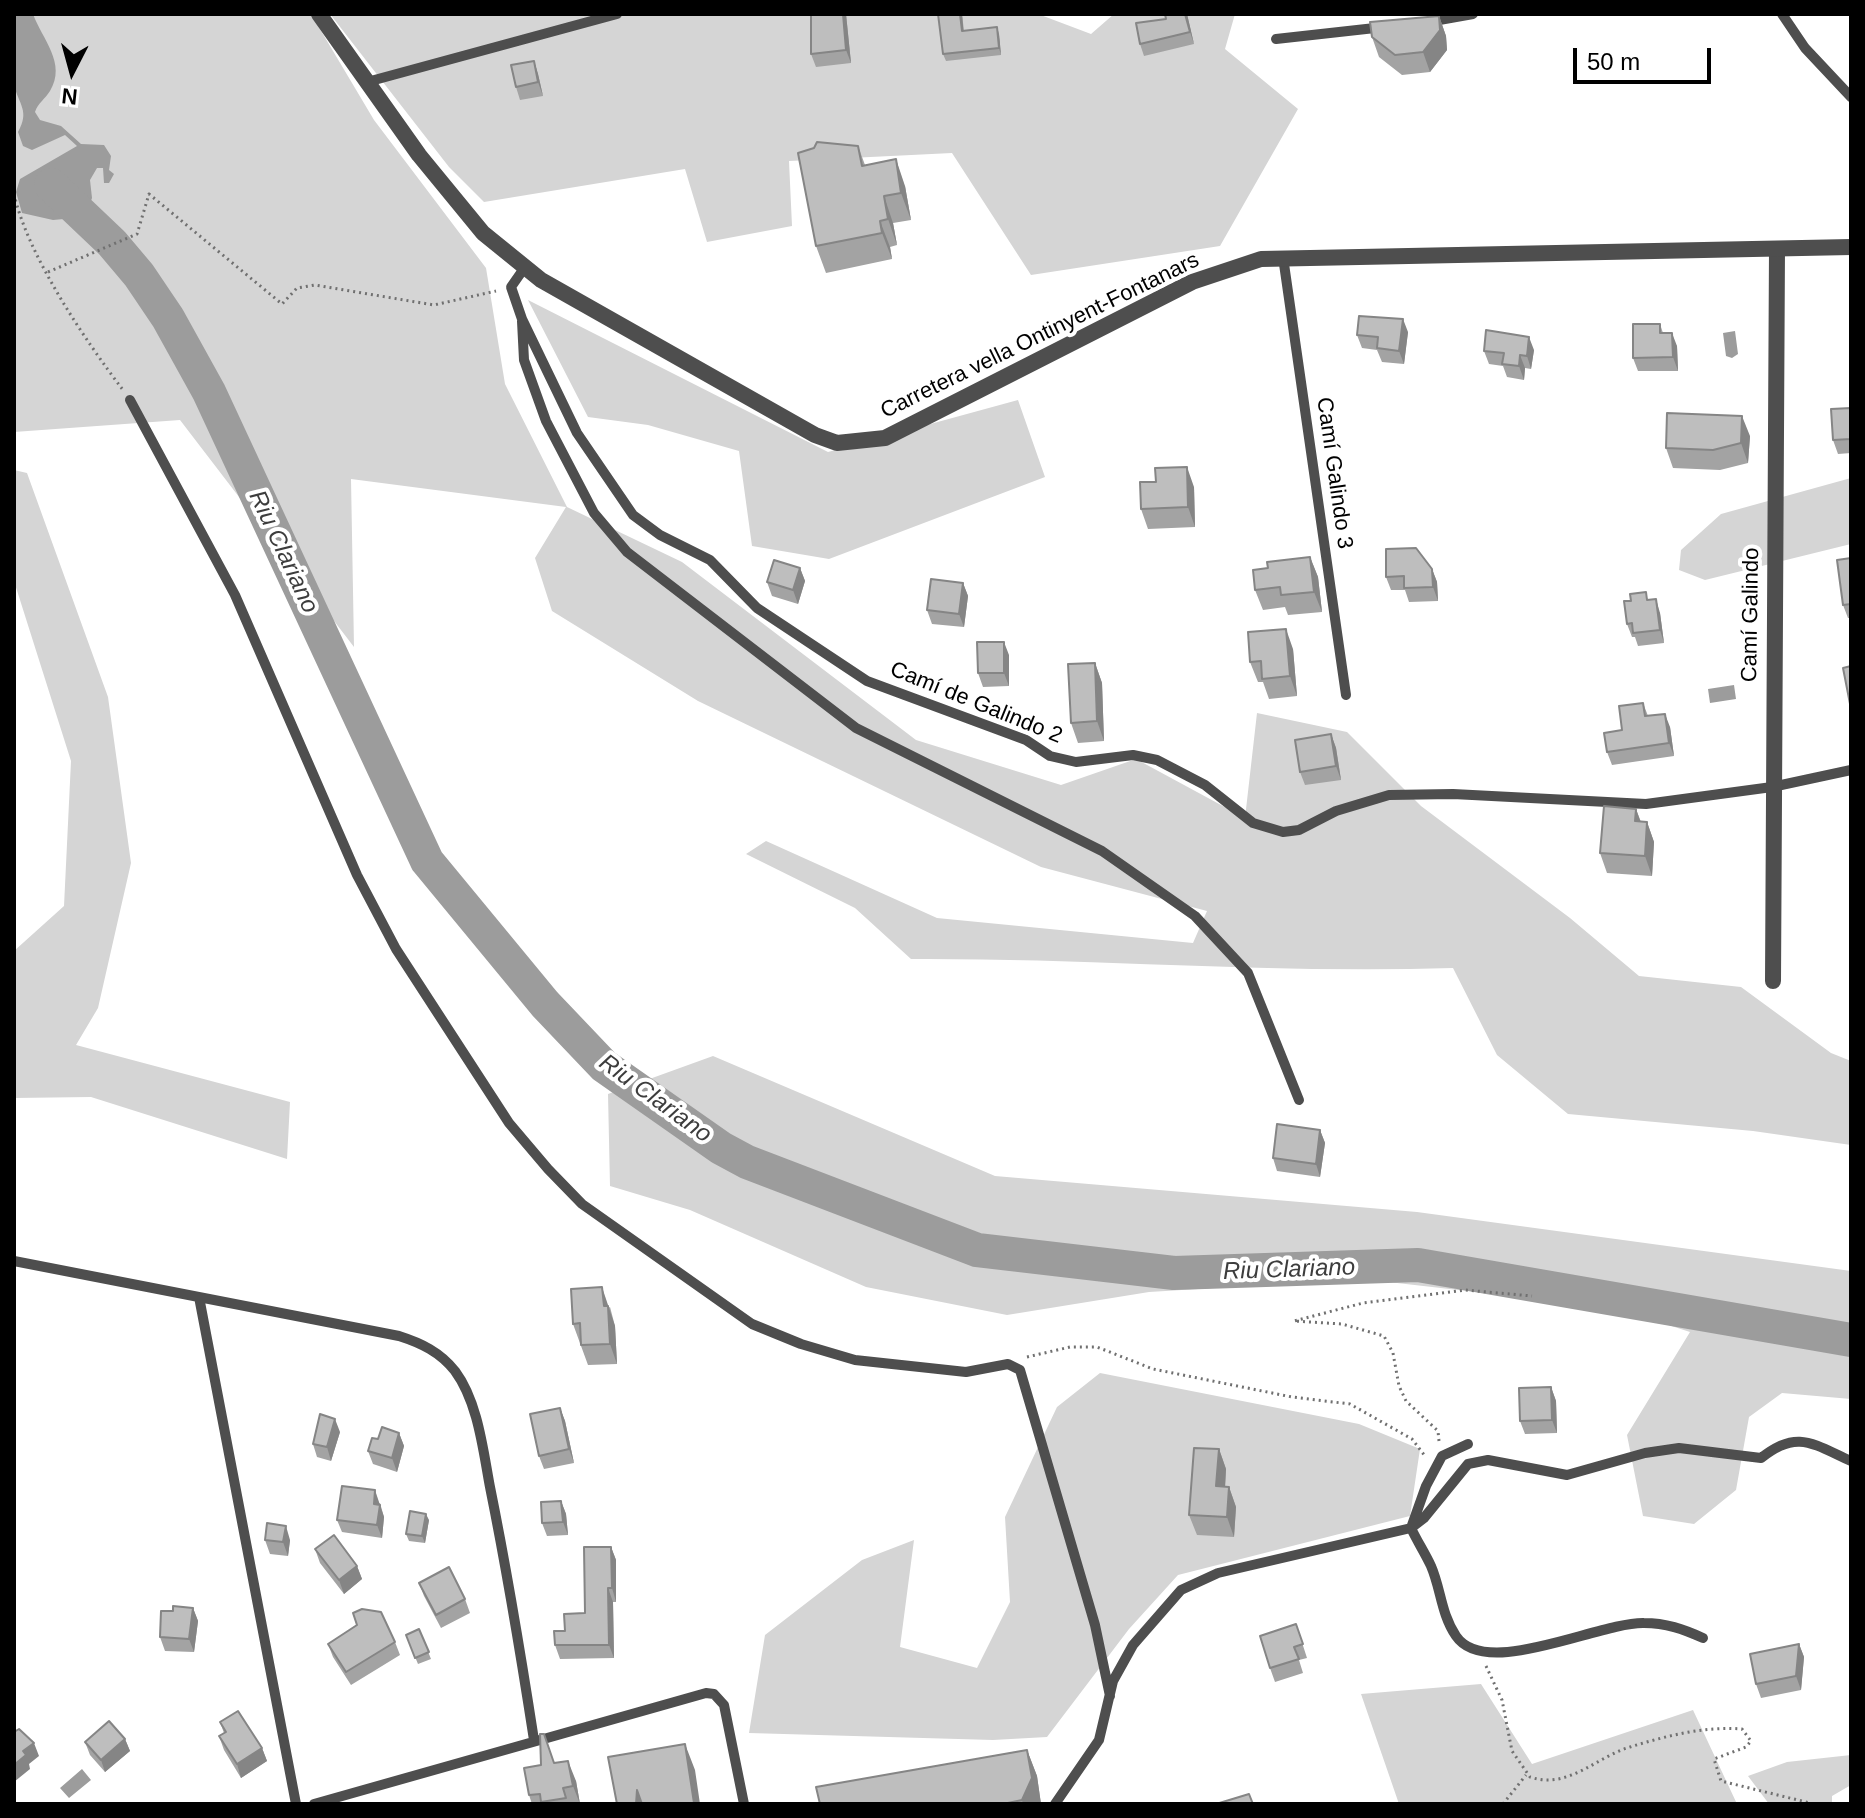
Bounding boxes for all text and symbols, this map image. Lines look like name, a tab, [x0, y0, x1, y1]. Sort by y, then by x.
north arrow	[32, 32, 112, 112]
scale bar	[1577, 32, 1715, 82]
text: 50 m	[1587, 48, 1640, 75]
text: N	[60, 83, 79, 110]
street label: Carretera vella Ontinyent-Fontanars	[877, 247, 1203, 425]
street label: Camí Galindo 3	[1310, 395, 1358, 551]
water label: Riu Clariano	[242, 486, 324, 618]
street label: Camí Galindo	[1737, 548, 1765, 682]
street label: Camí de Galindo 2	[886, 656, 1066, 750]
water label: Riu Clariano	[593, 1049, 717, 1149]
water label: Riu Clariano	[1223, 1253, 1355, 1287]

